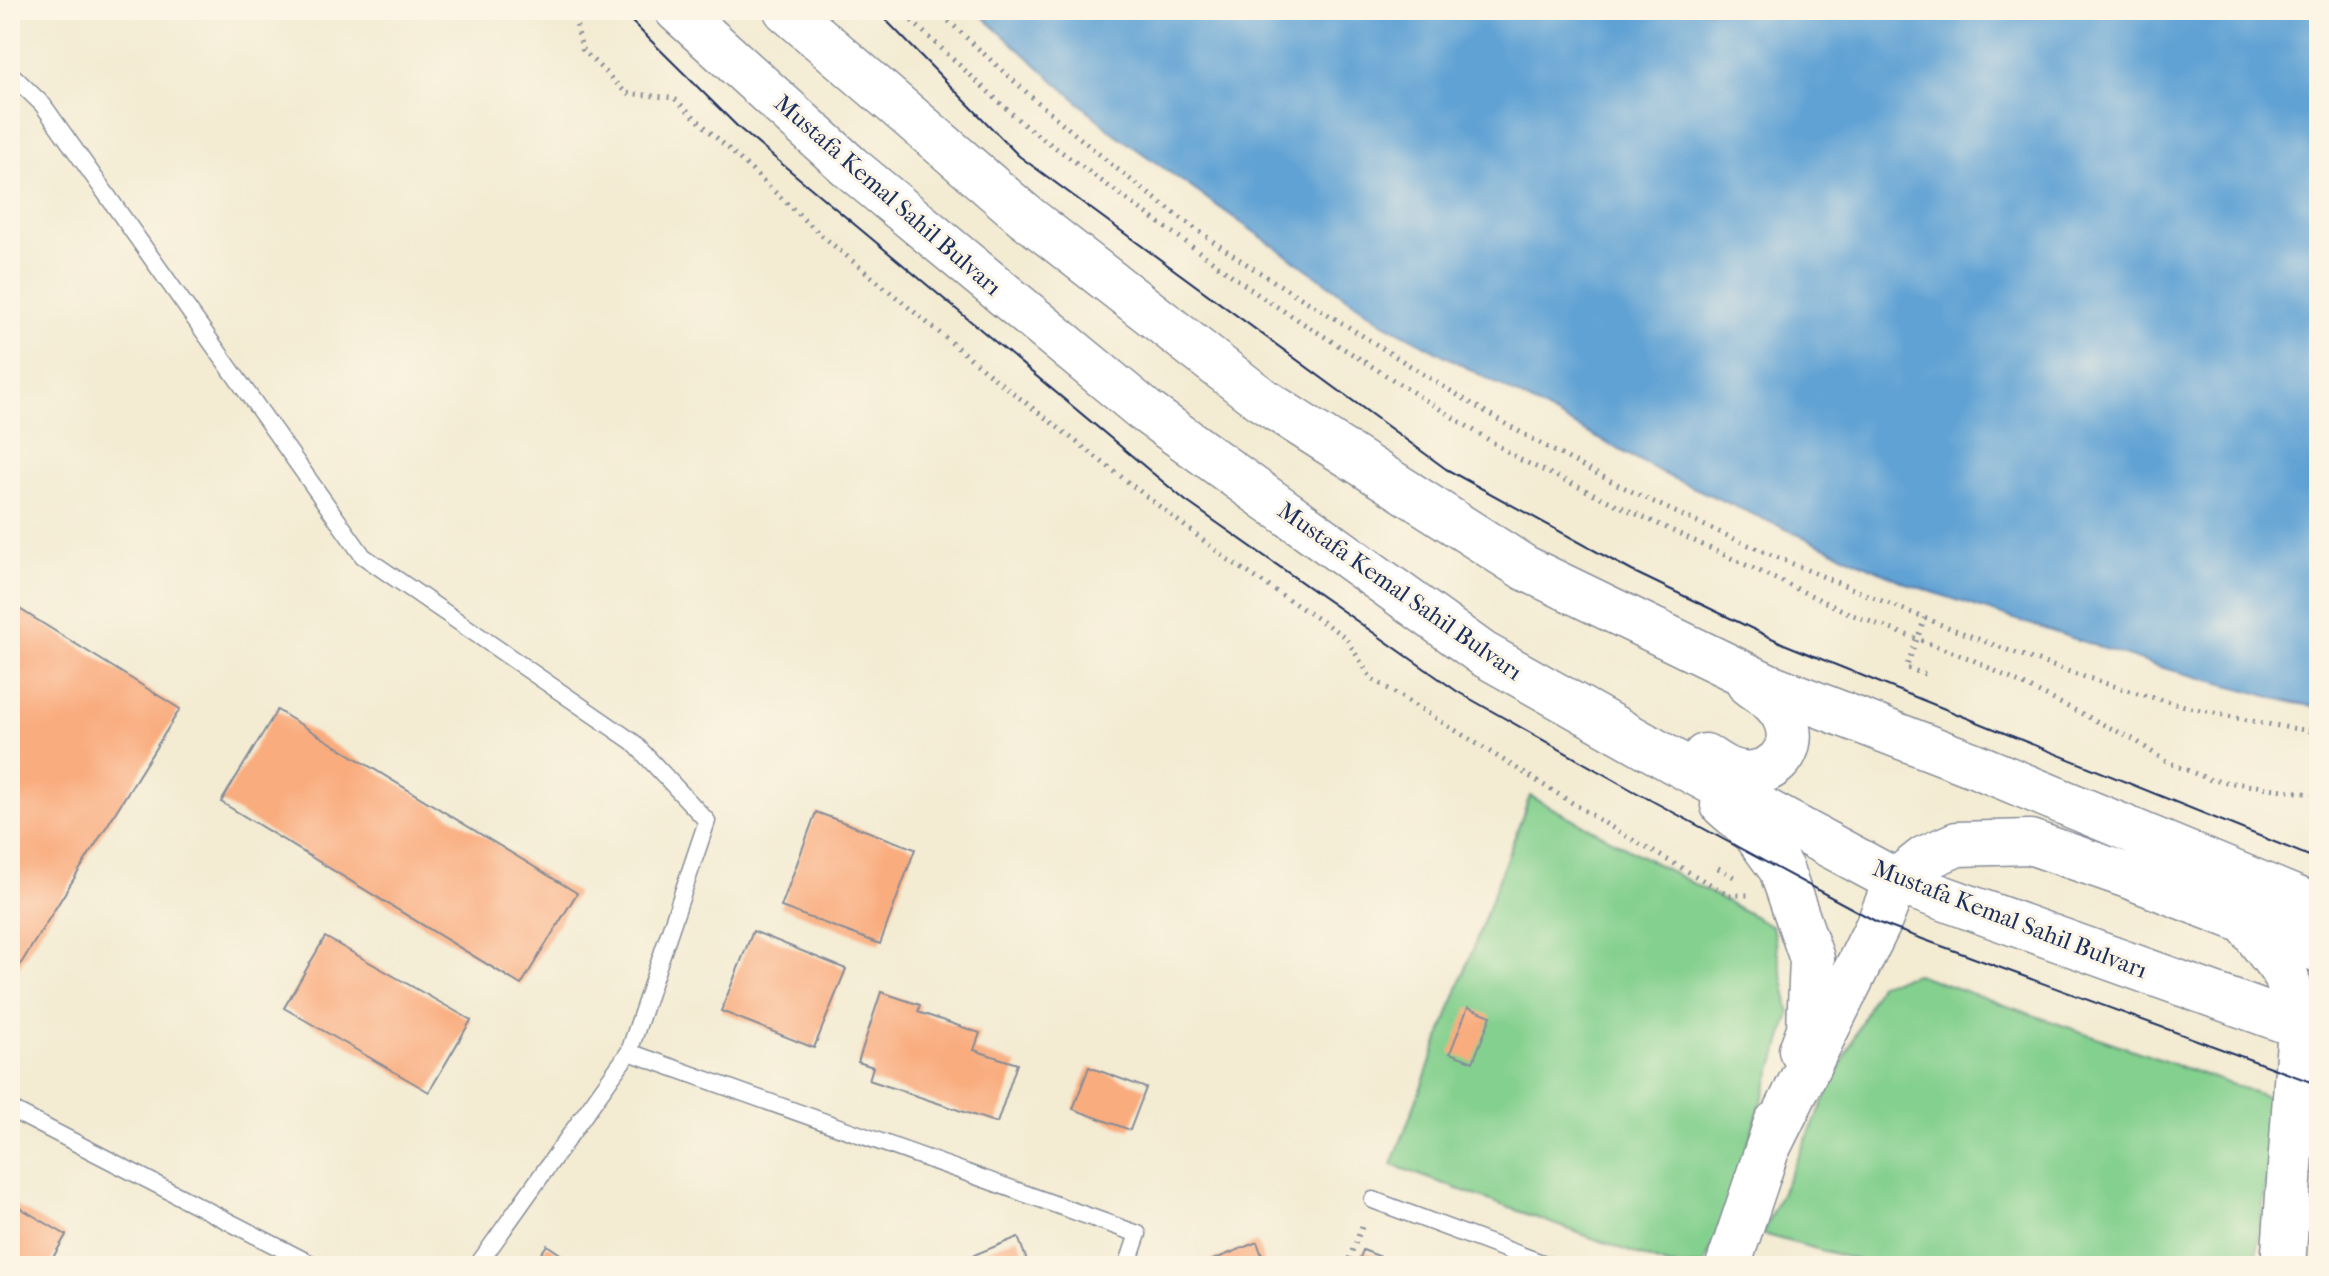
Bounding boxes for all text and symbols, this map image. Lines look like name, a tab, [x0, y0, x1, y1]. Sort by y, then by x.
street label: Mustafa Kemal Sahil Bulvarı	[769, 89, 1007, 301]
street label: Mustafa Kemal Sahil Bulvarı	[1273, 496, 1527, 686]
street label: Mustafa Kemal Sahil Bulvarı	[1869, 854, 2151, 984]

